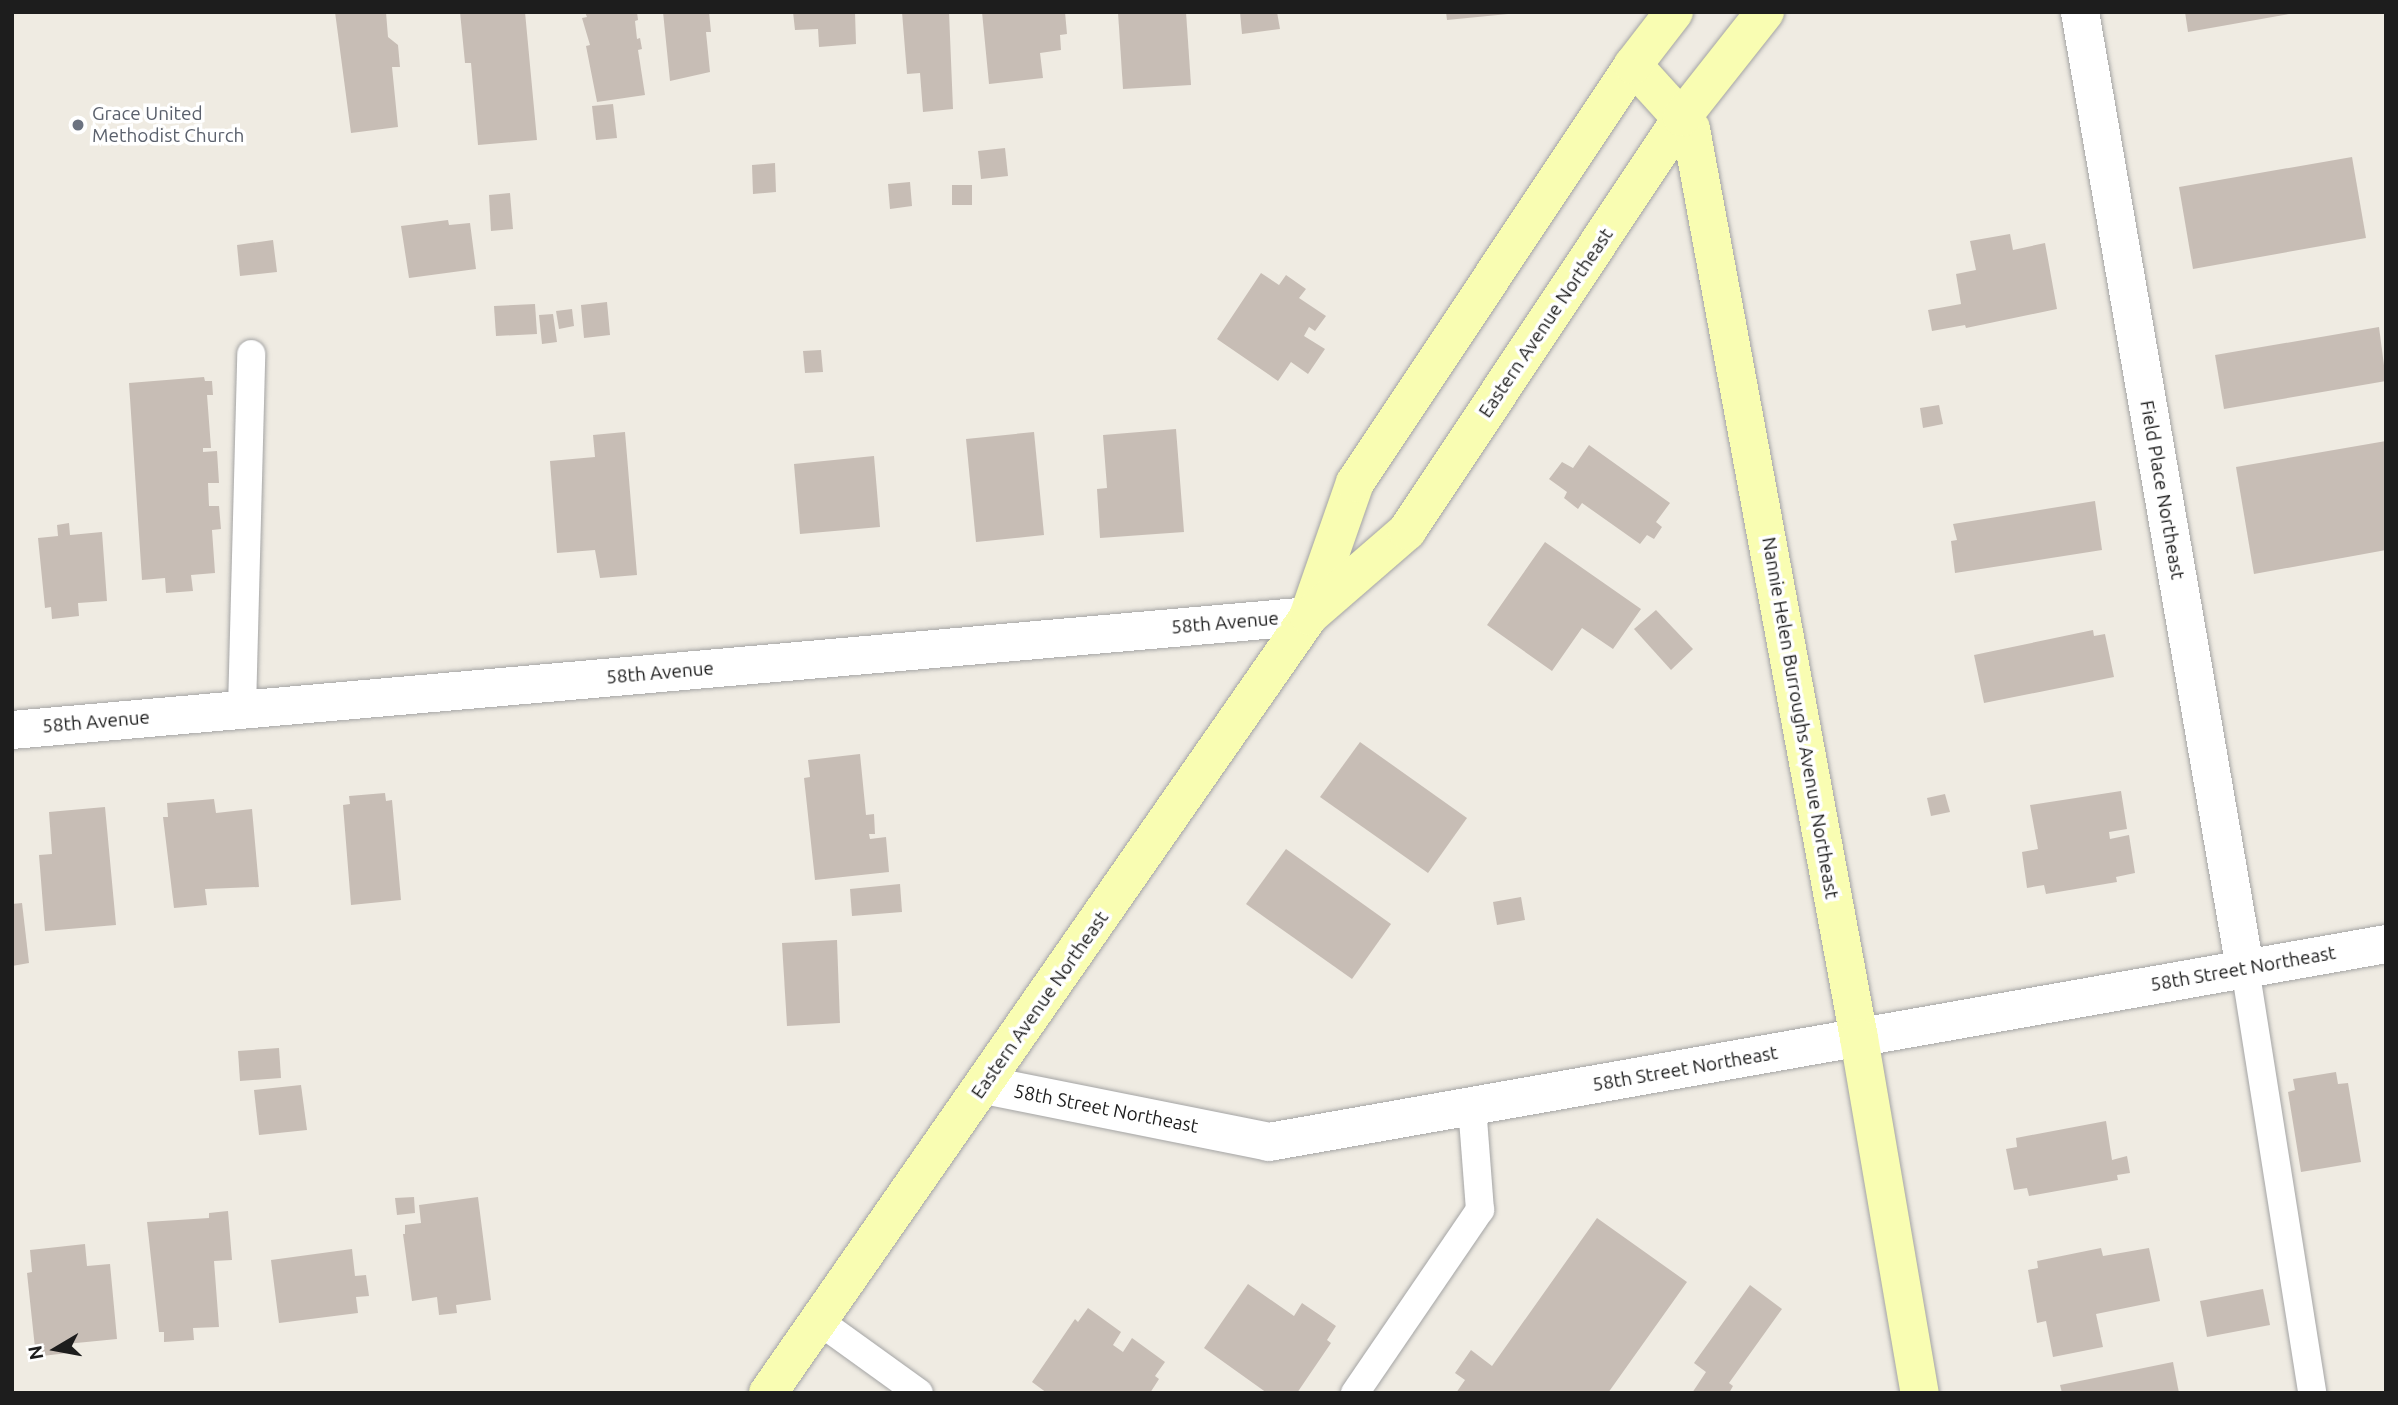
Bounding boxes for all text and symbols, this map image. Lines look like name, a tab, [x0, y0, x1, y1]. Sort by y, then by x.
place label: Grace United Methodist Church	[92, 103, 244, 147]
marker: Grace United Methodist Church	[70, 117, 86, 133]
street label: Eastern Avenue Northeast	[1474, 224, 1618, 422]
street label: Field Place Northeast	[2135, 399, 2189, 581]
street label: Nannie Helen Burroughs Avenue Northeast	[1757, 535, 1843, 901]
street label: 58th Avenue	[1170, 607, 1280, 639]
street label: 58th Avenue	[605, 657, 715, 689]
street label: 58th Avenue	[41, 706, 151, 738]
street label: Eastern Avenue Northeast	[967, 907, 1113, 1103]
street label: 58th Street Northeast	[2149, 941, 2337, 997]
street label: 58th Street Northeast	[1591, 1041, 1779, 1097]
street label: 58th Street Northeast	[1012, 1080, 1200, 1138]
north arrow	[21, 1314, 91, 1384]
text: N	[23, 1344, 47, 1362]

